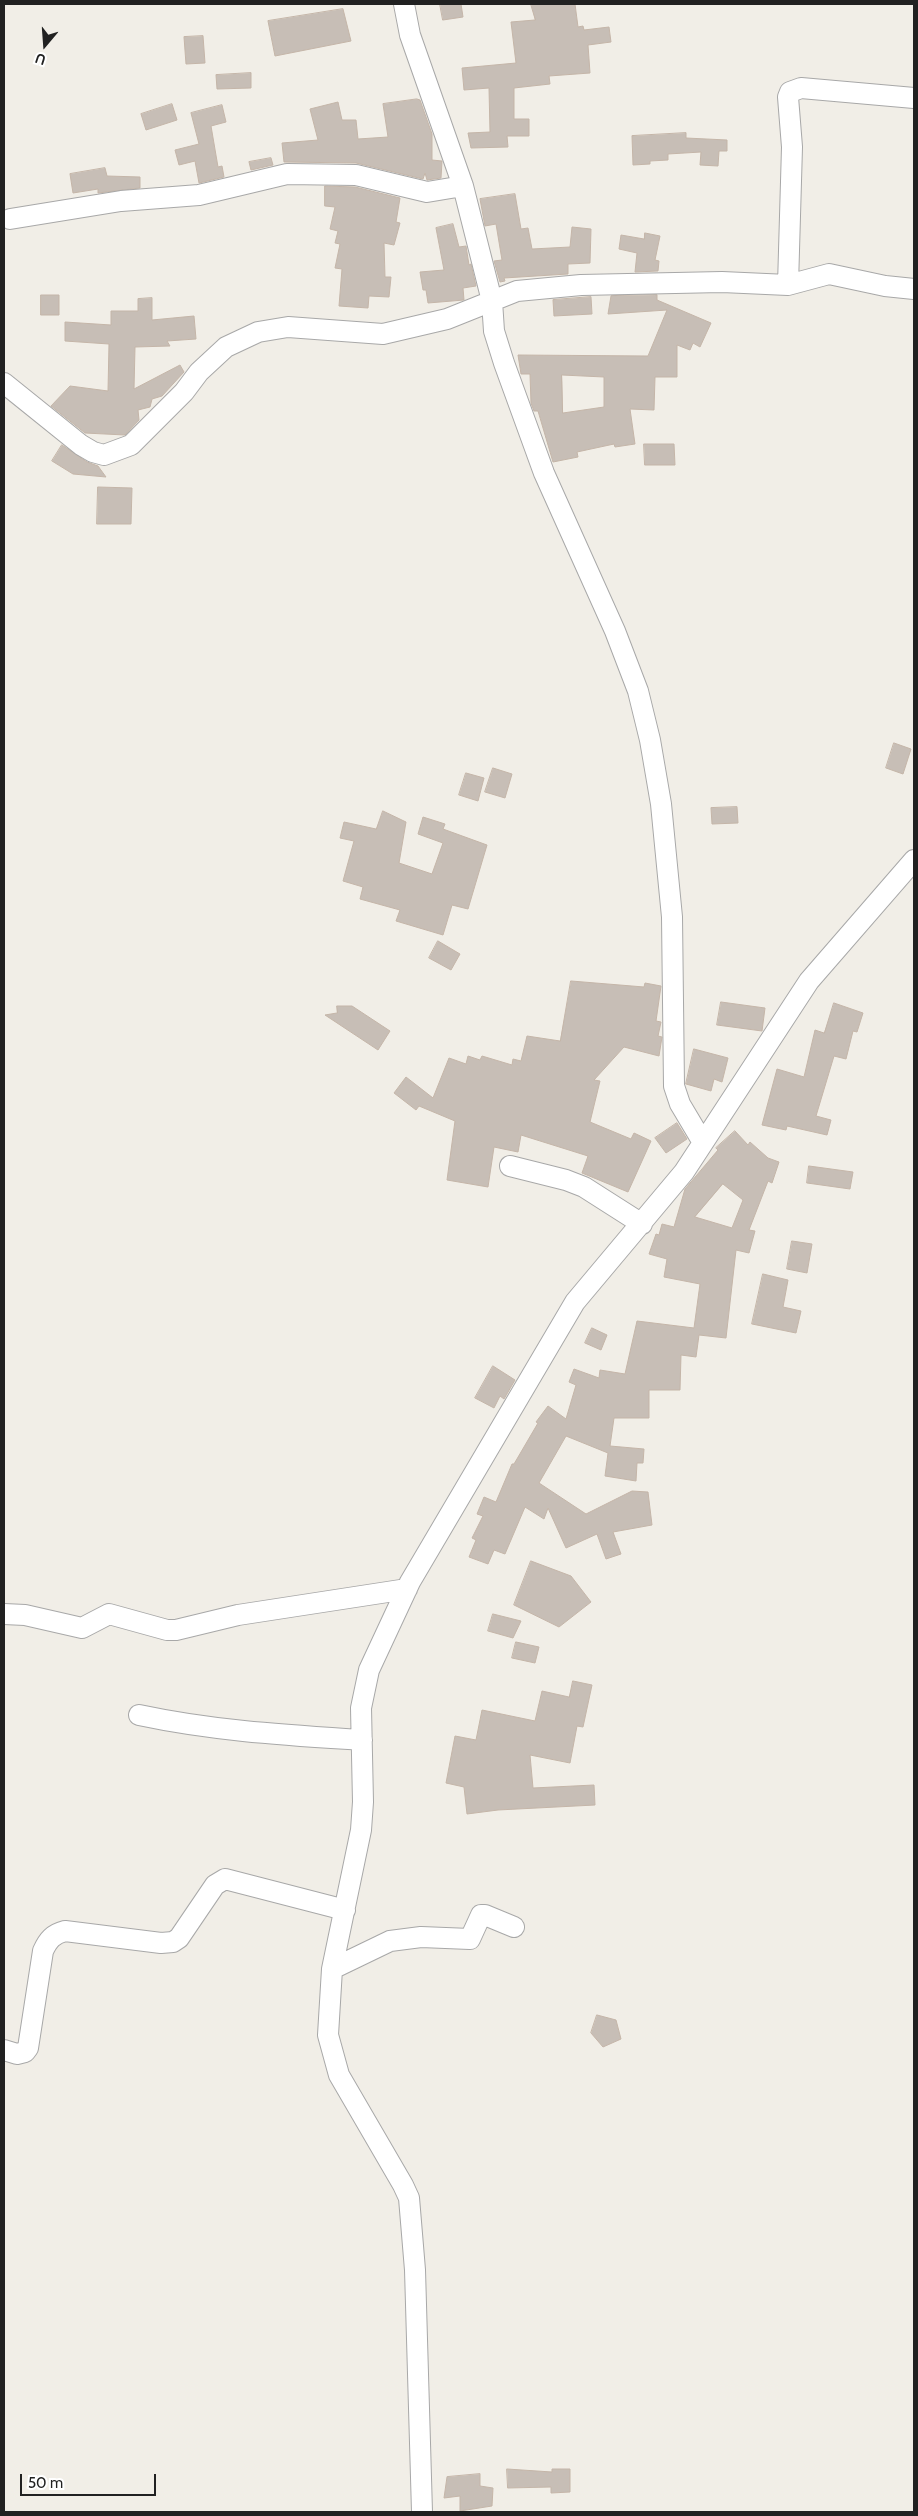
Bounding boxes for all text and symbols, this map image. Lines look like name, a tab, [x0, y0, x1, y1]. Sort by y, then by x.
north arrow	[20, 20, 70, 70]
text: U	[33, 49, 48, 69]
scale bar	[22, 2464, 159, 2496]
text: 50 m	[28, 2474, 63, 2492]

